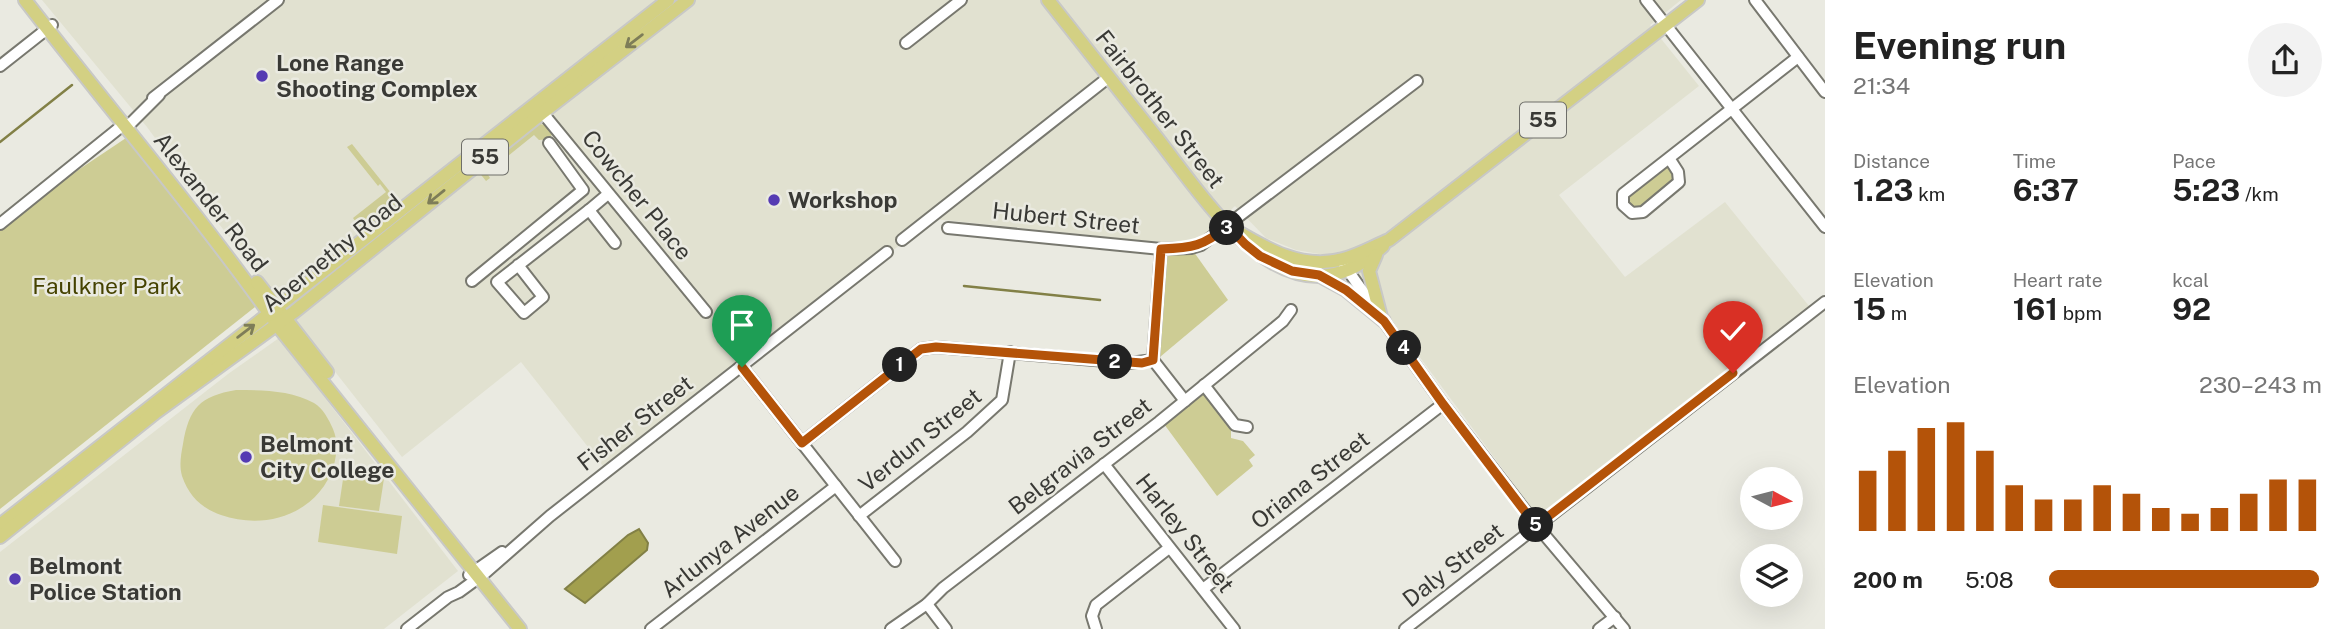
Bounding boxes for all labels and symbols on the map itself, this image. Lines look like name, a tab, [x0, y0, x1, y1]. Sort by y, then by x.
street label: Fairbrother Street	[1090, 24, 1230, 193]
one-way arrow	[625, 34, 644, 49]
place label: Lone Range Shooting Complex	[276, 49, 478, 102]
marker: Lone Range Shooting Complex	[254, 68, 270, 84]
road number: 55	[1520, 102, 1566, 138]
street label: Cowcher Place	[577, 124, 698, 265]
street label: Alexander Road	[149, 127, 274, 277]
road number: 55	[462, 140, 508, 174]
place label: Workshop	[788, 186, 898, 213]
street label: Abernethy Road	[256, 188, 407, 317]
one-way arrow	[427, 189, 445, 205]
marker: Workshop	[766, 192, 782, 208]
street label: Hubert Street	[991, 196, 1141, 239]
pin: 3	[1210, 210, 1244, 246]
park label: Faulkner Park	[32, 272, 182, 299]
pin	[712, 295, 772, 367]
pin	[1703, 301, 1763, 373]
one-way arrow	[237, 324, 255, 339]
pin: 4	[1386, 330, 1422, 366]
pin: 2	[1098, 344, 1132, 380]
pin: 1	[883, 348, 918, 382]
street label: Fisher Street	[572, 369, 698, 476]
street label: Verdun Street	[853, 382, 986, 497]
street label: Belgravia Street	[1003, 391, 1156, 520]
street label: Oriana Street	[1245, 425, 1374, 534]
place label: Belmont City College	[260, 430, 395, 483]
marker: Belmont City College	[238, 449, 254, 465]
north arrow	[1740, 467, 1802, 530]
street label: Harley Street	[1131, 468, 1240, 598]
street label: Arlunya Avenue	[655, 478, 804, 603]
pin: 5	[1518, 508, 1554, 542]
street label: Daly Street	[1397, 517, 1508, 612]
place label: Belmont Police Station	[29, 552, 182, 605]
marker: Belmont Police Station	[7, 571, 23, 587]

